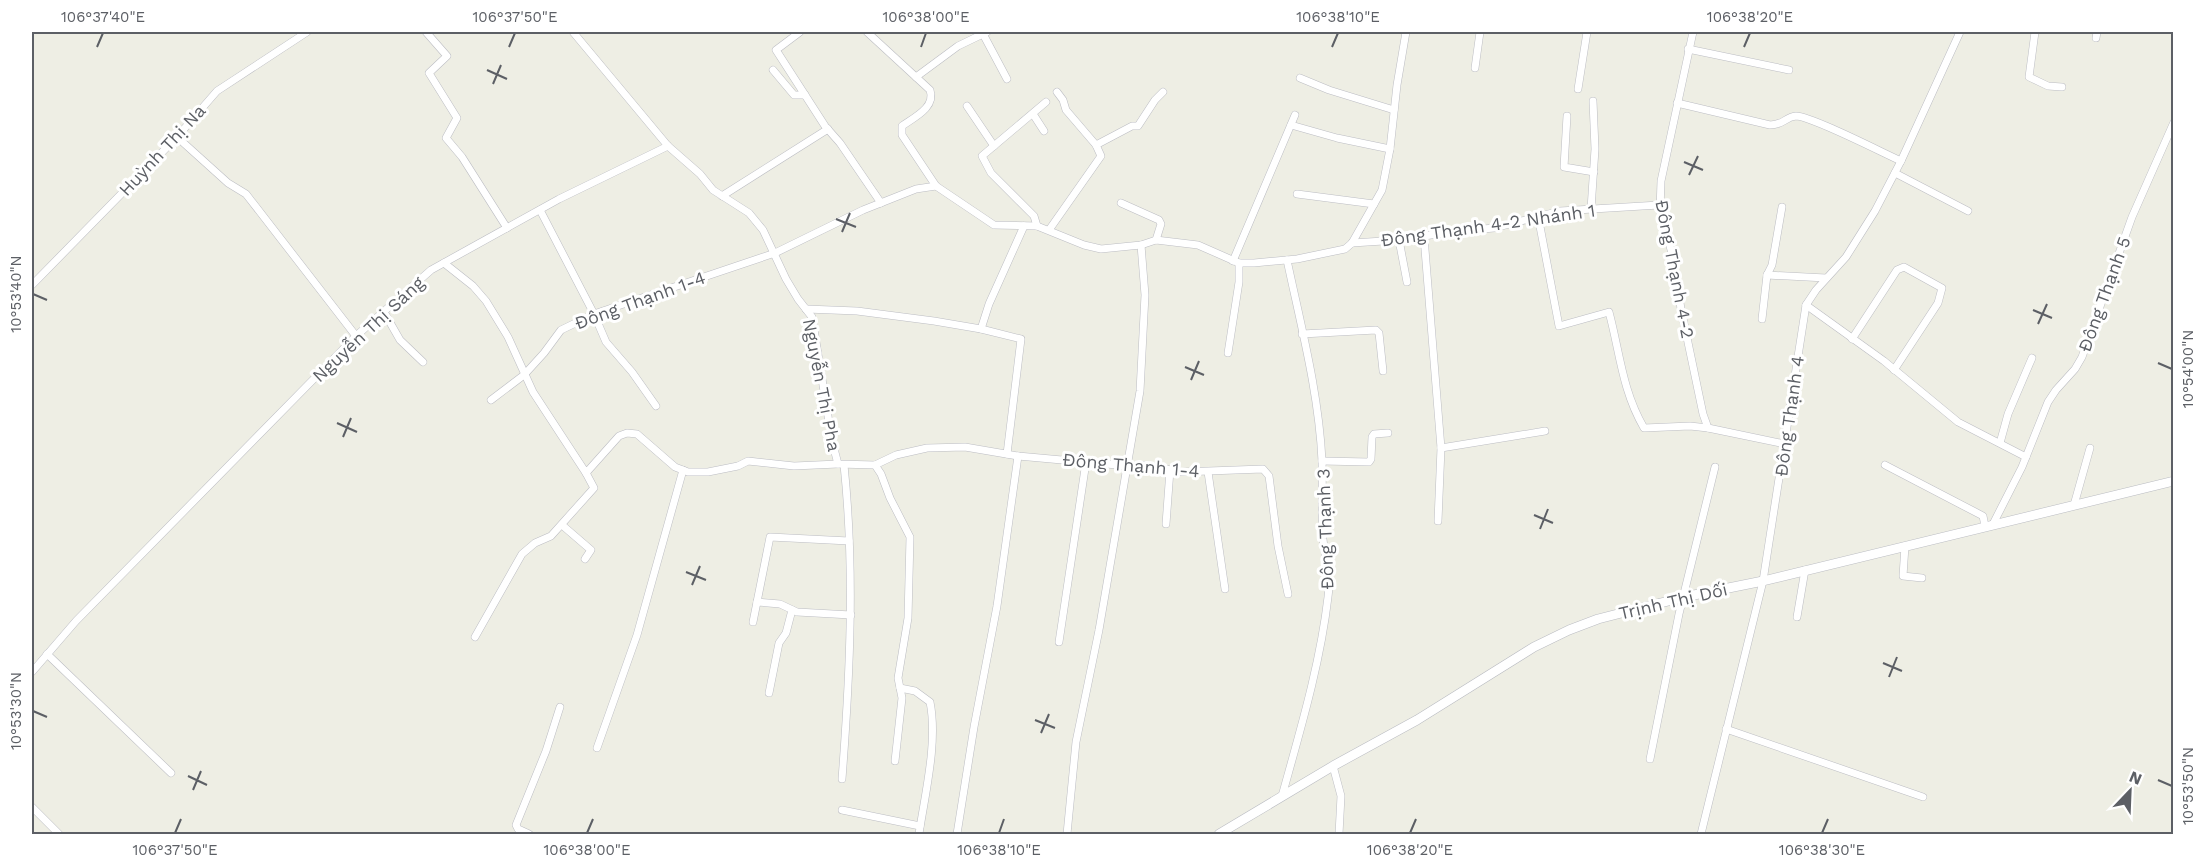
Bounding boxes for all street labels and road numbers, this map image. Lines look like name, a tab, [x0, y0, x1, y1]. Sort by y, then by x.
street label: Huỳnh Thị Na	[114, 100, 210, 200]
street label: Đông Thạnh 4-2	[1651, 198, 1699, 340]
street label: Đông Thạnh 4-2 Nhánh 1	[1379, 200, 1597, 250]
street label: Đông Thạnh 5	[2073, 233, 2135, 355]
street label: Đông Thạnh 1-4	[572, 267, 708, 333]
street label: Nguyễn Thị Sáng	[308, 272, 428, 386]
street label: Nguyễn Thị Pha	[799, 317, 845, 453]
street label: Đông Thạnh 4	[1770, 354, 1808, 478]
street label: Đông Thạnh 1-4	[1062, 449, 1200, 481]
street label: Đông Thạnh 3	[1312, 468, 1338, 590]
street label: Trịnh Thị Dối	[1617, 578, 1729, 624]

